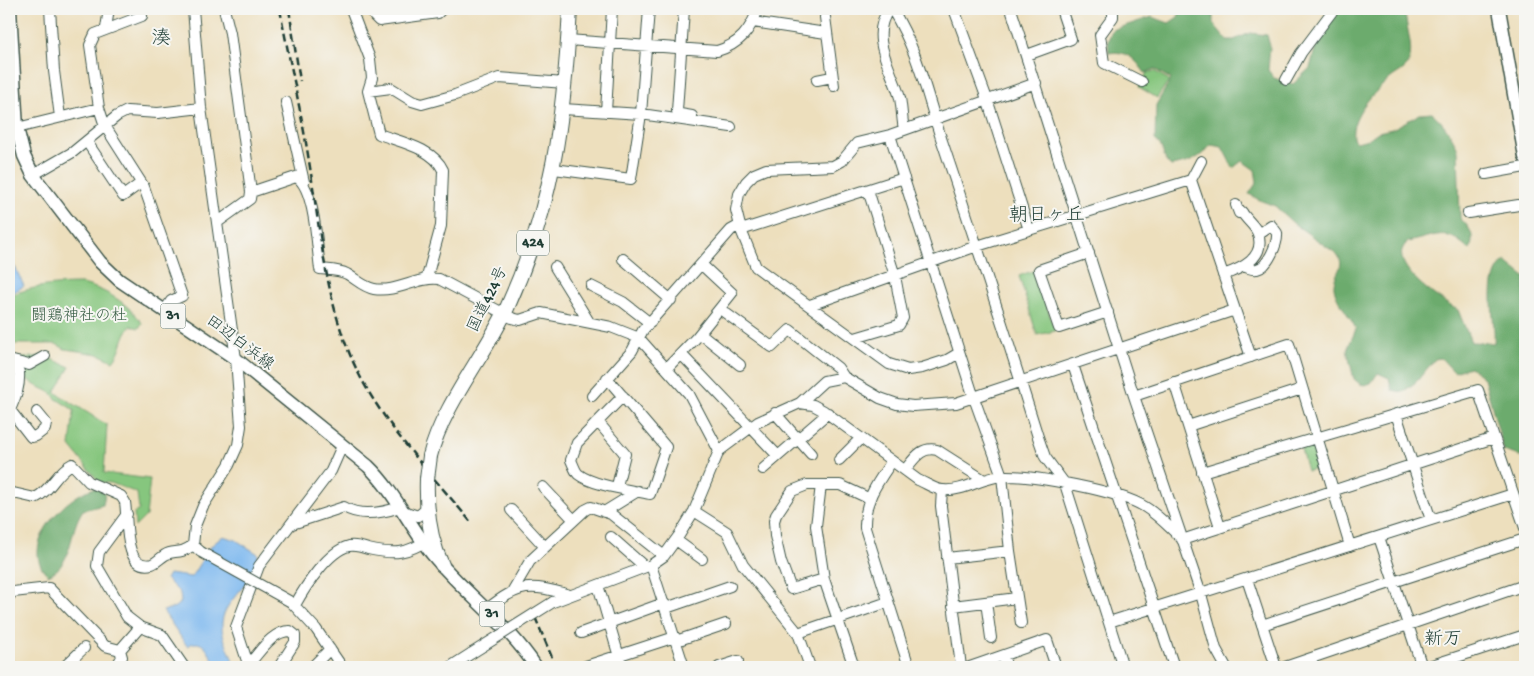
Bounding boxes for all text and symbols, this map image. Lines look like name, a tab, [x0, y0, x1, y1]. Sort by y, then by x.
district label: 湊	[151, 27, 171, 51]
district label: 朝日ヶ丘	[1009, 205, 1085, 228]
road number: 424	[517, 230, 549, 256]
street label: 国道424号	[464, 263, 513, 336]
road number: 31	[160, 304, 186, 328]
park label: 闘鶏神社の杜	[31, 307, 127, 327]
street label: 田辺白浜線	[201, 311, 278, 376]
road number: 31	[480, 602, 504, 626]
district label: 新万	[1424, 629, 1462, 652]

